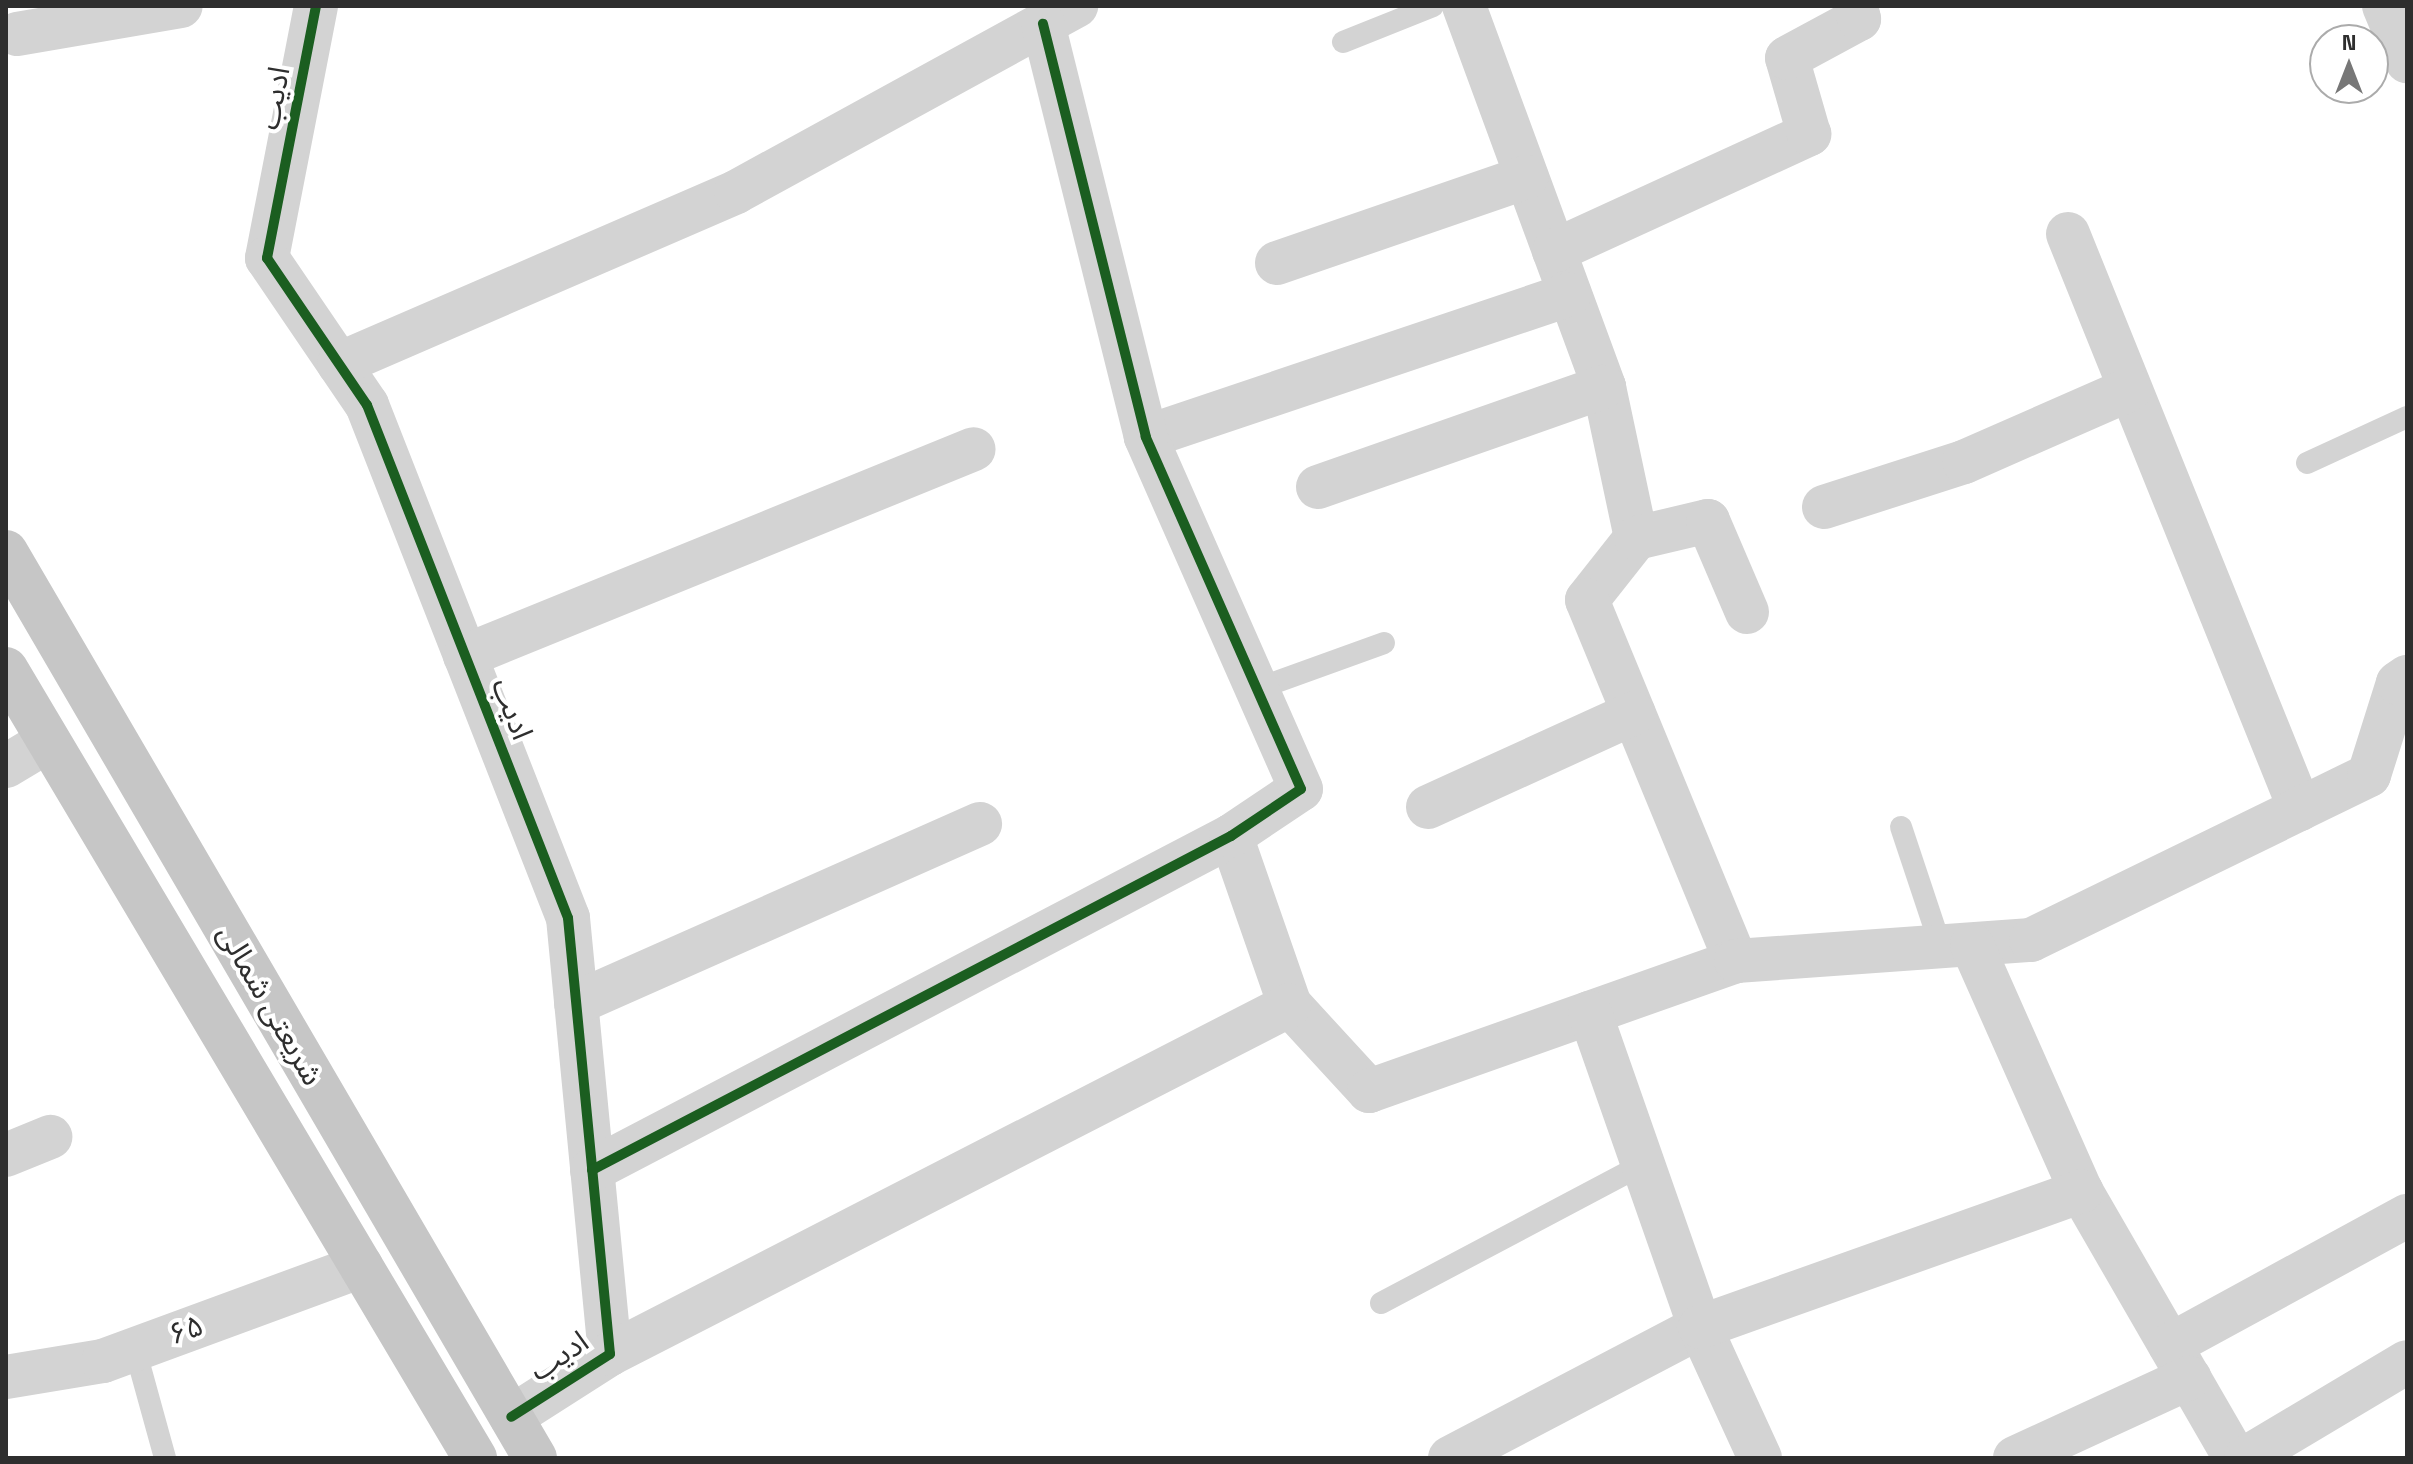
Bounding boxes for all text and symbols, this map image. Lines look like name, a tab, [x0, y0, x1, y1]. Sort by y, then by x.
north arrow	[2309, 24, 2389, 104]
text: N	[2342, 28, 2356, 56]
street label: ادیب	[250, 64, 298, 132]
street label: ادیب	[484, 673, 540, 745]
street label: شریعتی شمالی	[210, 918, 330, 1092]
street label: ۶۵	[164, 1307, 208, 1353]
street label: ادیب	[523, 1323, 595, 1389]

